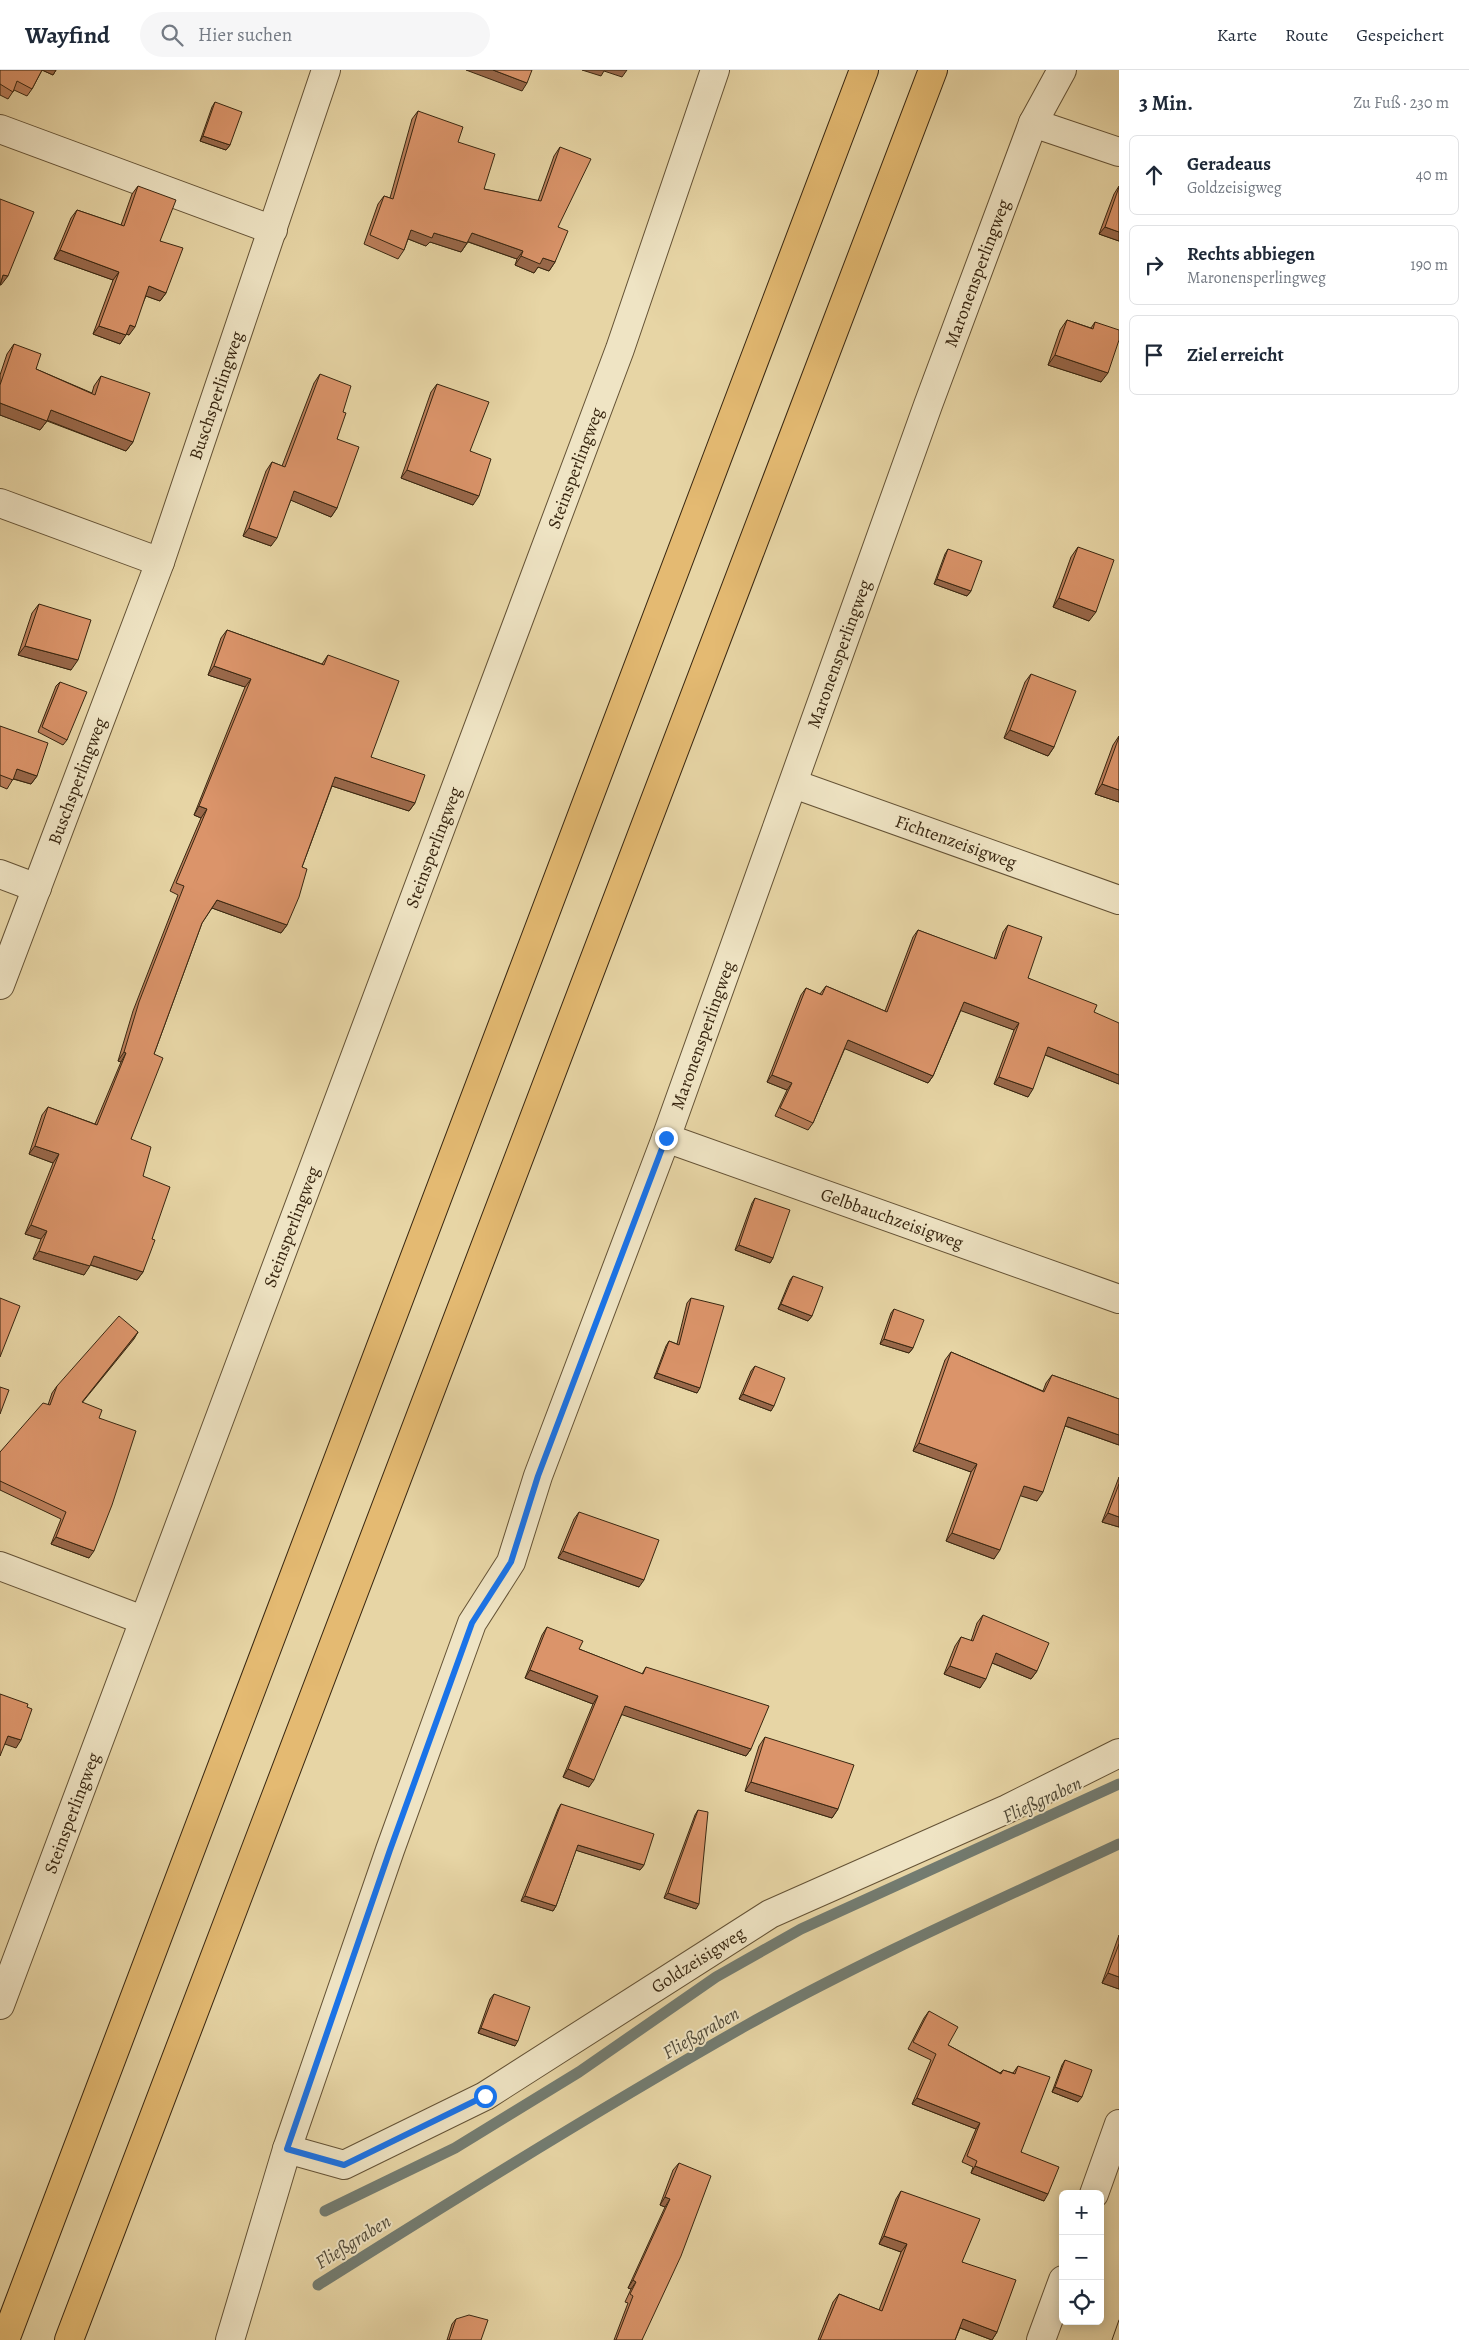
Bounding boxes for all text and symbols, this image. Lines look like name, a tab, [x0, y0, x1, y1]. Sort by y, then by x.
search box	[140, 12, 490, 57]
text: Wayfind	[25, 19, 110, 51]
icon: search	[158, 21, 186, 49]
text: Hier suchen	[198, 22, 292, 48]
text: Karte	[1217, 23, 1257, 47]
text: Route	[1285, 23, 1328, 47]
text: Gespeichert	[1356, 23, 1444, 47]
text: 3 Min.	[1139, 89, 1193, 117]
text: Zu Fuß · 230 m	[1353, 92, 1449, 114]
text: Geradeaus	[1187, 151, 1271, 177]
icon: ahead	[1140, 161, 1168, 189]
text: 40 m	[1416, 164, 1448, 186]
text: Goldzeisigweg	[1187, 177, 1282, 199]
street label: Maronensperlingweg	[939, 196, 1016, 351]
text: Rechts abbiegen	[1187, 241, 1315, 267]
icon: right	[1140, 251, 1168, 279]
text: 190 m	[1410, 254, 1448, 276]
text: Maronensperlingweg	[1187, 267, 1326, 289]
street label: Buschsperlingweg	[183, 328, 249, 463]
icon: arrive	[1140, 341, 1168, 369]
text: Ziel erreicht	[1187, 342, 1284, 368]
street label: Steinsperlingweg	[542, 404, 609, 532]
street label: Maronensperlingweg	[801, 576, 877, 732]
street label: Buschsperlingweg	[42, 714, 112, 848]
street label: Steinsperlingweg	[400, 783, 467, 912]
street label: Fichtenzeisigweg	[892, 809, 1020, 875]
street label: Maronensperlingweg	[665, 958, 740, 1113]
route end	[655, 1127, 678, 1150]
street label: Steinsperlingweg	[258, 1163, 325, 1291]
street label: Gelbbauchzeisigweg	[817, 1182, 967, 1255]
street label: Steinsperlingweg	[38, 1749, 106, 1877]
water label: Fließgraben	[998, 1770, 1086, 1830]
street label: Goldzeisigweg	[647, 1921, 750, 1999]
water label: Fließgraben	[658, 2001, 744, 2065]
route start	[474, 2085, 497, 2108]
map controls	[1059, 2190, 1104, 2325]
button: +	[1059, 2190, 1104, 2235]
water label: Fließgraben	[310, 2209, 396, 2275]
button: −	[1059, 2235, 1104, 2280]
button: locate	[1059, 2280, 1104, 2325]

